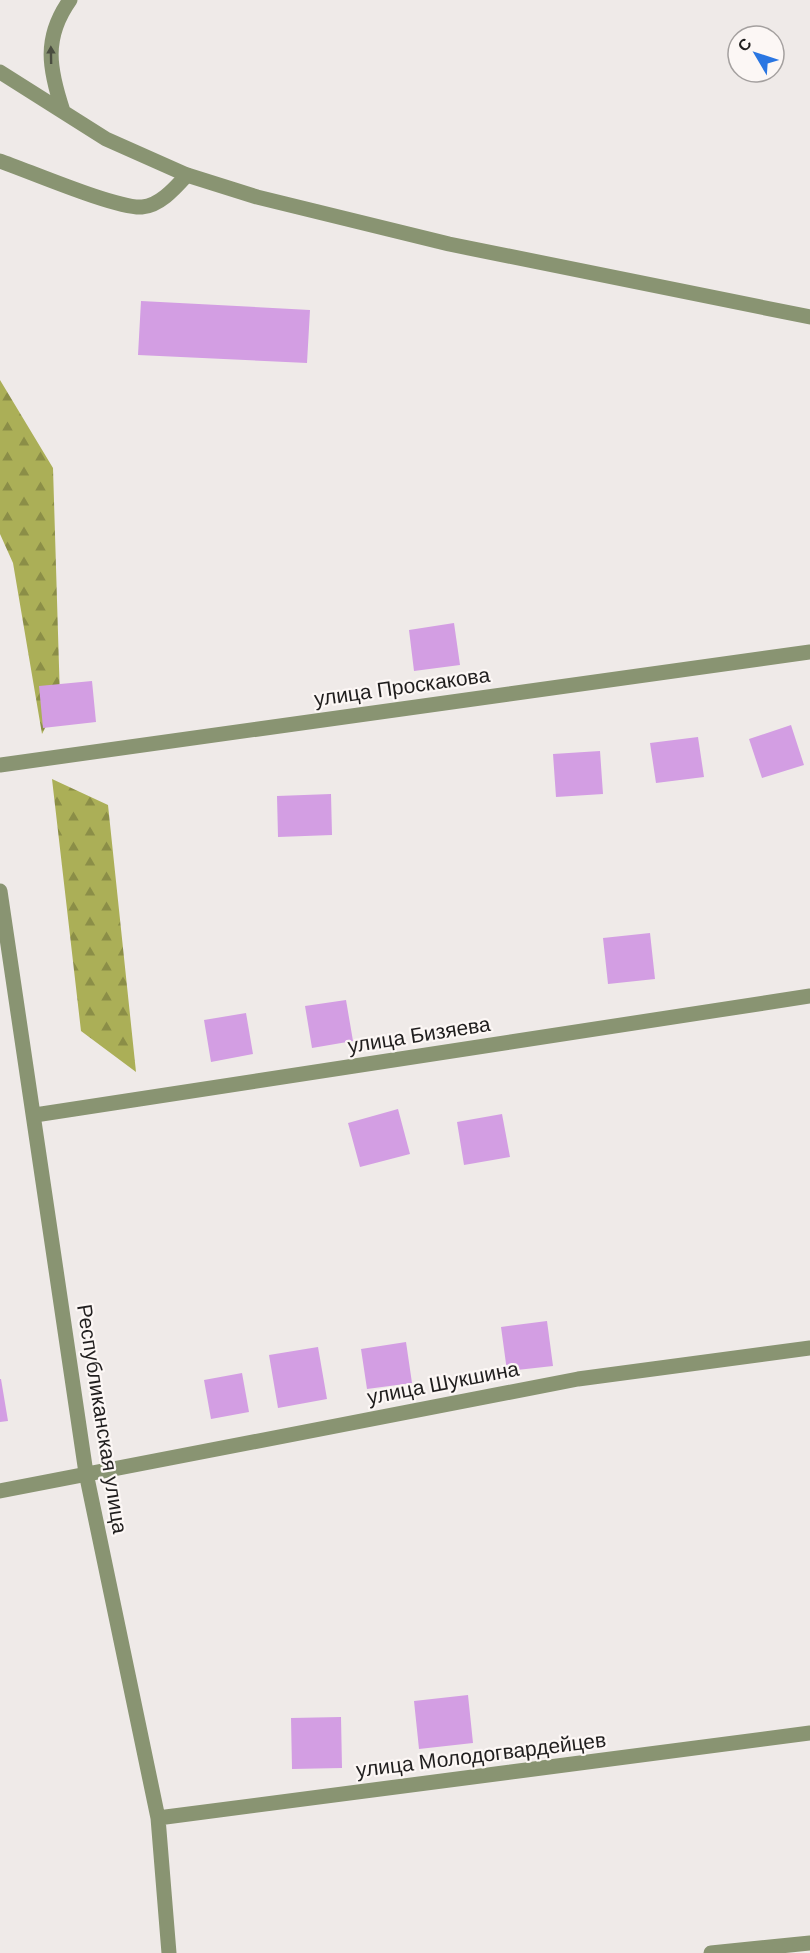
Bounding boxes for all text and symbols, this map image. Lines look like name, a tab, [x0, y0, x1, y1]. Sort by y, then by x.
north arrow	[726, 24, 786, 84]
text: С	[733, 33, 757, 56]
one-way arrow	[46, 45, 56, 64]
street label: улица Проскакова	[312, 661, 492, 713]
street label: улица Бизяева	[346, 1010, 493, 1060]
street label: Республиканская улица	[70, 1302, 134, 1536]
street label: улица Шукшина	[365, 1354, 522, 1411]
street label: улица Молодогвардейцев	[354, 1726, 608, 1784]

